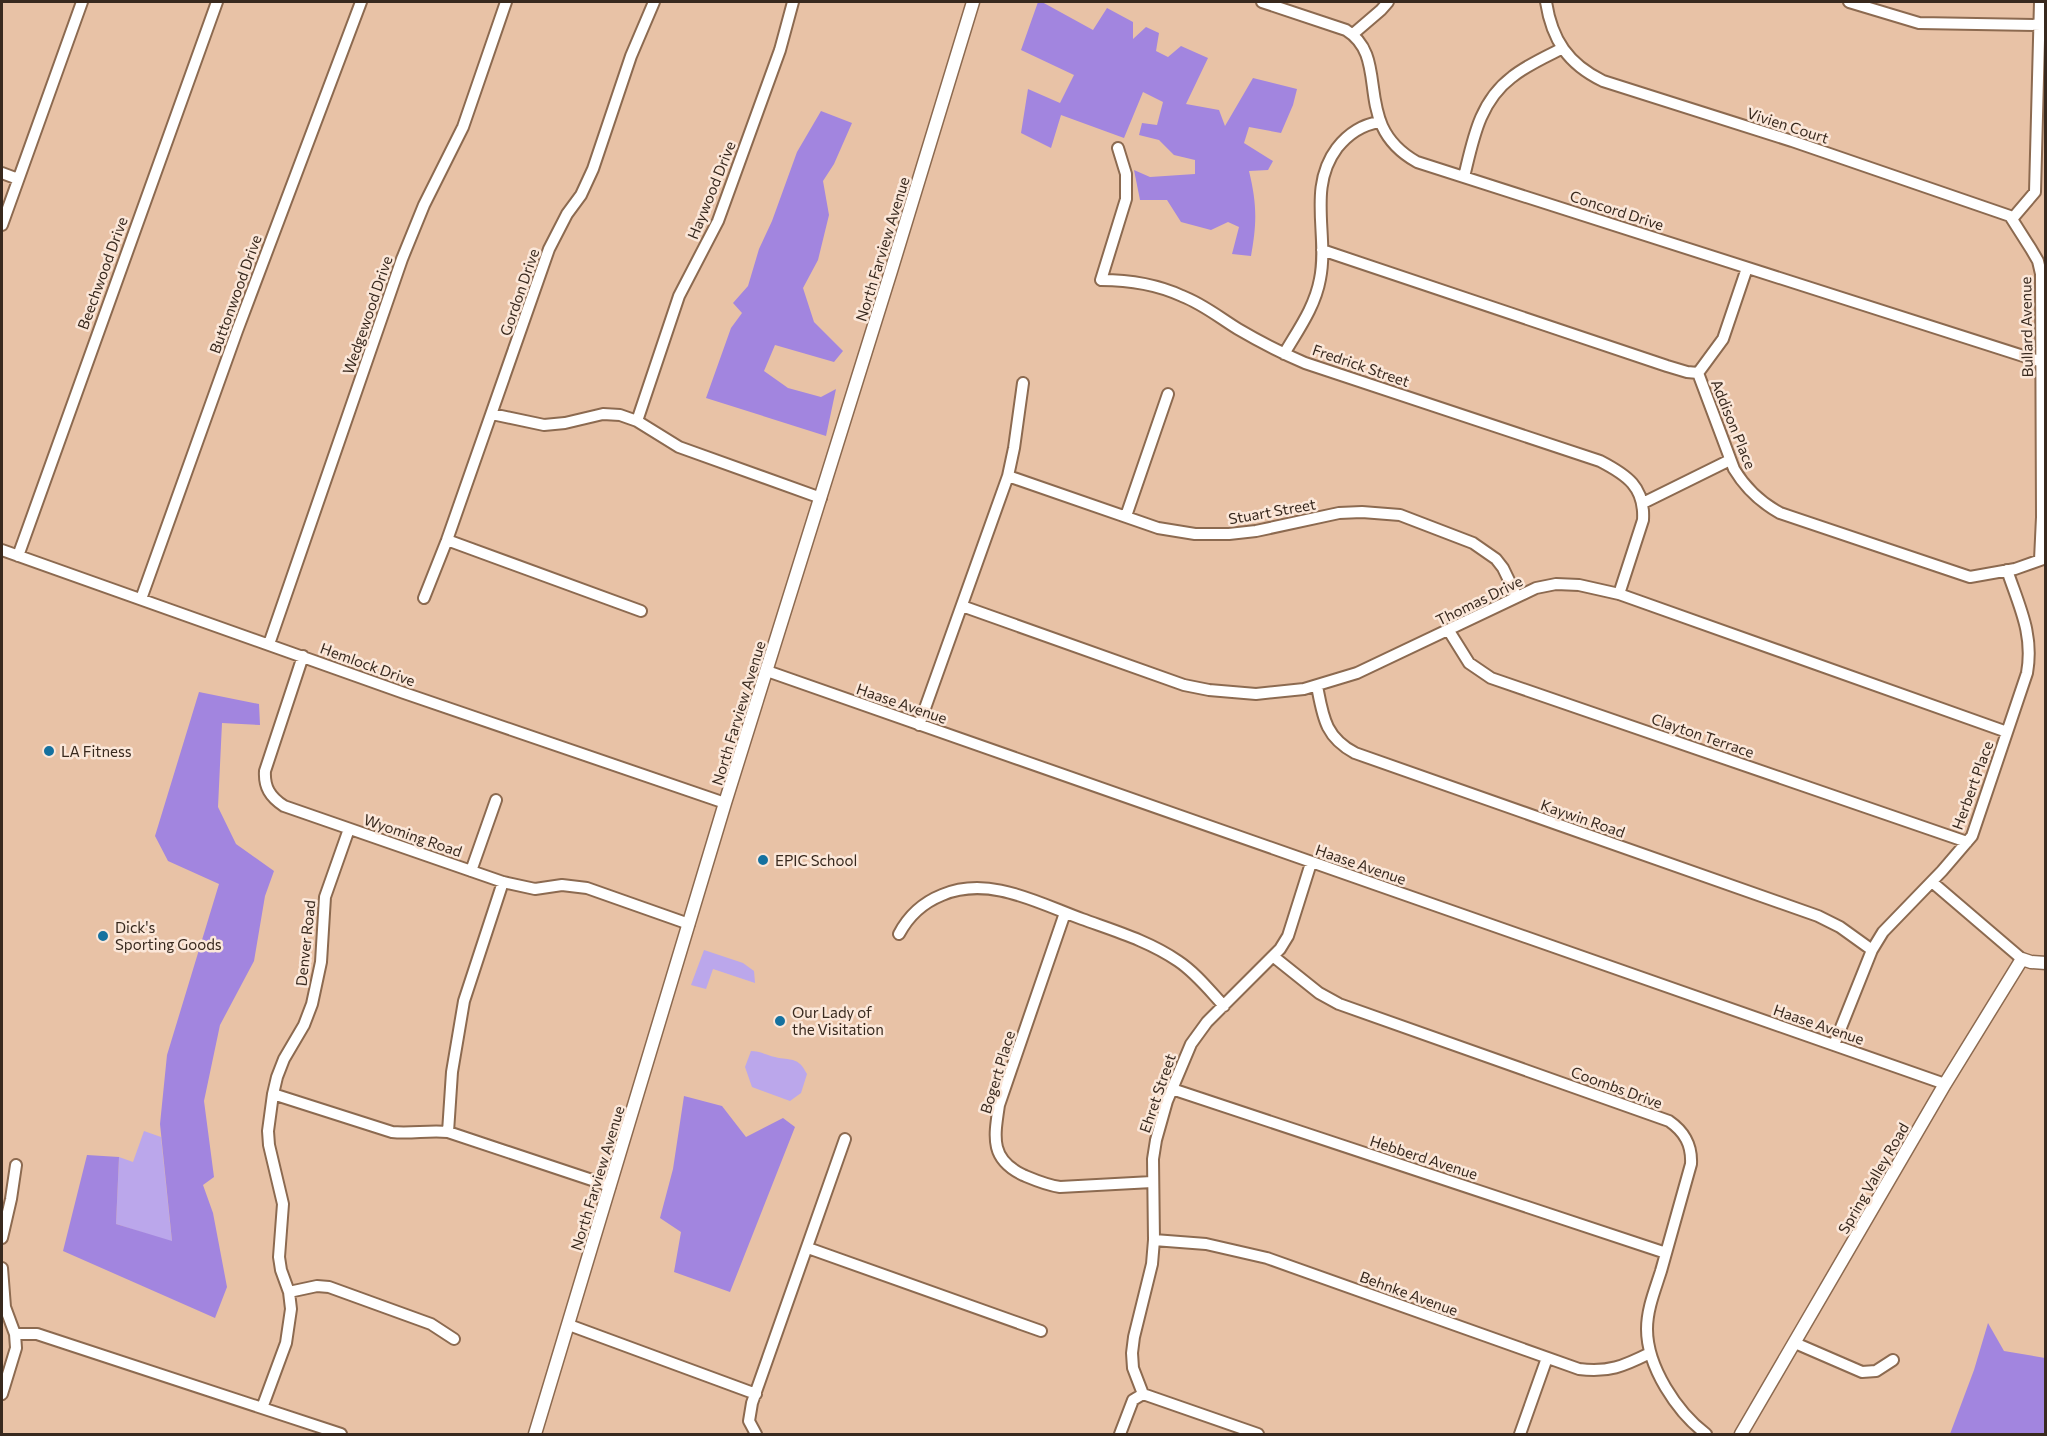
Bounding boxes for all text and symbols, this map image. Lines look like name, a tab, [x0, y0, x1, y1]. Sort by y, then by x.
street label: Vivien Court	[1745, 103, 1831, 147]
street label: Haywood Drive	[683, 138, 739, 242]
street label: North Farview Avenue	[851, 174, 913, 323]
street label: Concord Drive	[1568, 186, 1666, 234]
street label: Beechwood Drive	[73, 214, 131, 332]
street label: Buttonwood Drive	[205, 232, 265, 356]
street label: Gordon Drive	[496, 246, 542, 338]
street label: Wedgewood Drive	[338, 253, 396, 377]
street label: Bullard Avenue	[2016, 276, 2036, 378]
street label: Fredrick Street	[1310, 340, 1412, 390]
street label: Addison Place	[1708, 377, 1760, 471]
street label: Stuart Street	[1227, 494, 1317, 528]
street label: Thomas Drive	[1433, 571, 1525, 629]
street label: Hemlock Drive	[318, 638, 418, 690]
street label: North Farview Avenue	[707, 638, 769, 787]
street label: Haase Avenue	[854, 679, 950, 727]
street label: Clayton Terrace	[1649, 709, 1757, 761]
street label: Herbert Place	[1948, 738, 1996, 832]
place label: LA Fitness	[61, 742, 132, 760]
marker: LA Fitness	[42, 744, 56, 758]
street label: Kaywin Road	[1539, 795, 1627, 841]
street label: Wyoming Road	[361, 810, 465, 860]
street label: Haase Avenue	[1313, 840, 1409, 888]
place label: EPIC School	[775, 851, 857, 869]
marker: EPIC School	[756, 853, 770, 867]
street label: Denver Road	[292, 899, 318, 987]
place label: Dick's Sporting Goods	[115, 918, 222, 953]
marker: Dick's Sporting Goods	[96, 929, 110, 943]
street label: Haase Avenue	[1771, 1000, 1867, 1048]
place label: Our Lady of the Visitation	[792, 1003, 884, 1038]
marker: Our Lady of the Visitation	[773, 1014, 787, 1028]
street label: Bogert Place	[976, 1028, 1018, 1116]
street label: Ehret Street	[1135, 1051, 1179, 1135]
street label: Coombs Drive	[1569, 1062, 1665, 1112]
street label: North Farview Avenue	[566, 1103, 628, 1252]
street label: Spring Valley Road	[1834, 1119, 1912, 1237]
street label: Hebberd Avenue	[1368, 1131, 1480, 1183]
street label: Behnke Avenue	[1357, 1267, 1461, 1319]

